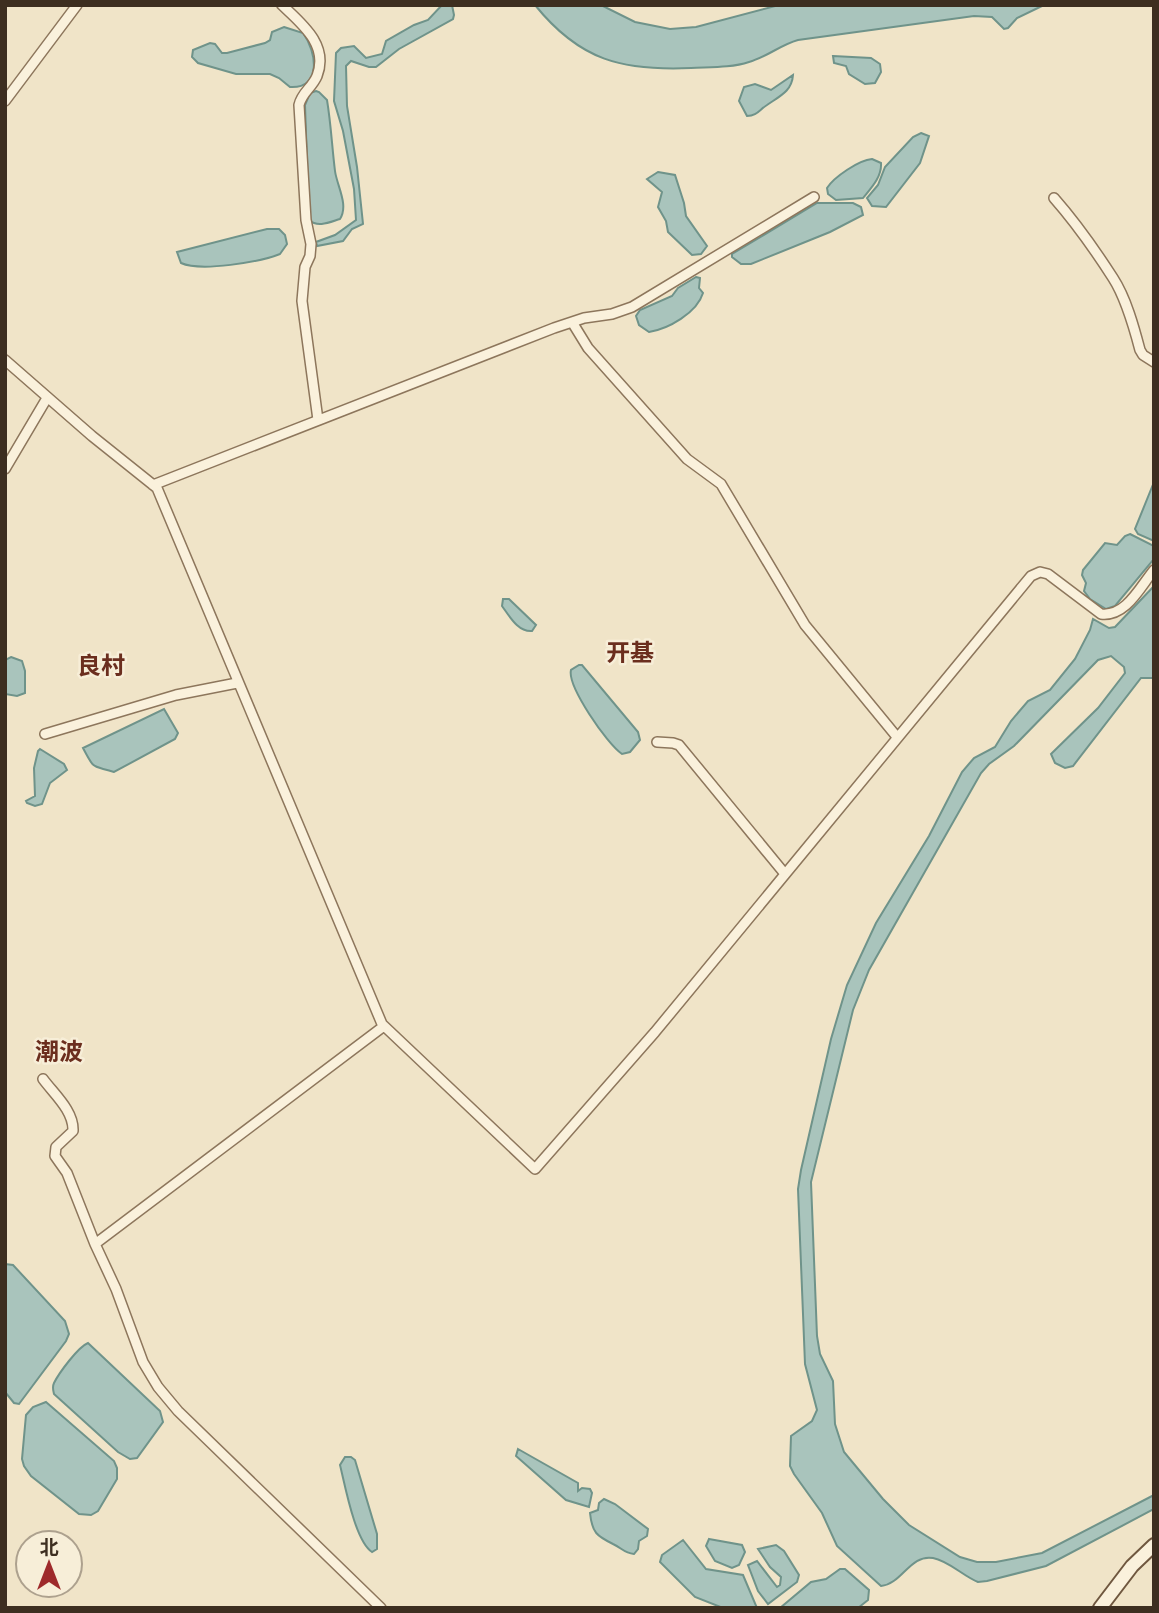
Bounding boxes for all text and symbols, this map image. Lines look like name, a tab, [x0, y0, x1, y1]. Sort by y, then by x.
district label: 开基	[606, 636, 654, 668]
district label: 良村	[77, 649, 125, 681]
district label: 潮波	[35, 1035, 83, 1067]
north arrow	[14, 1529, 84, 1599]
text: 北	[39, 1535, 59, 1559]

